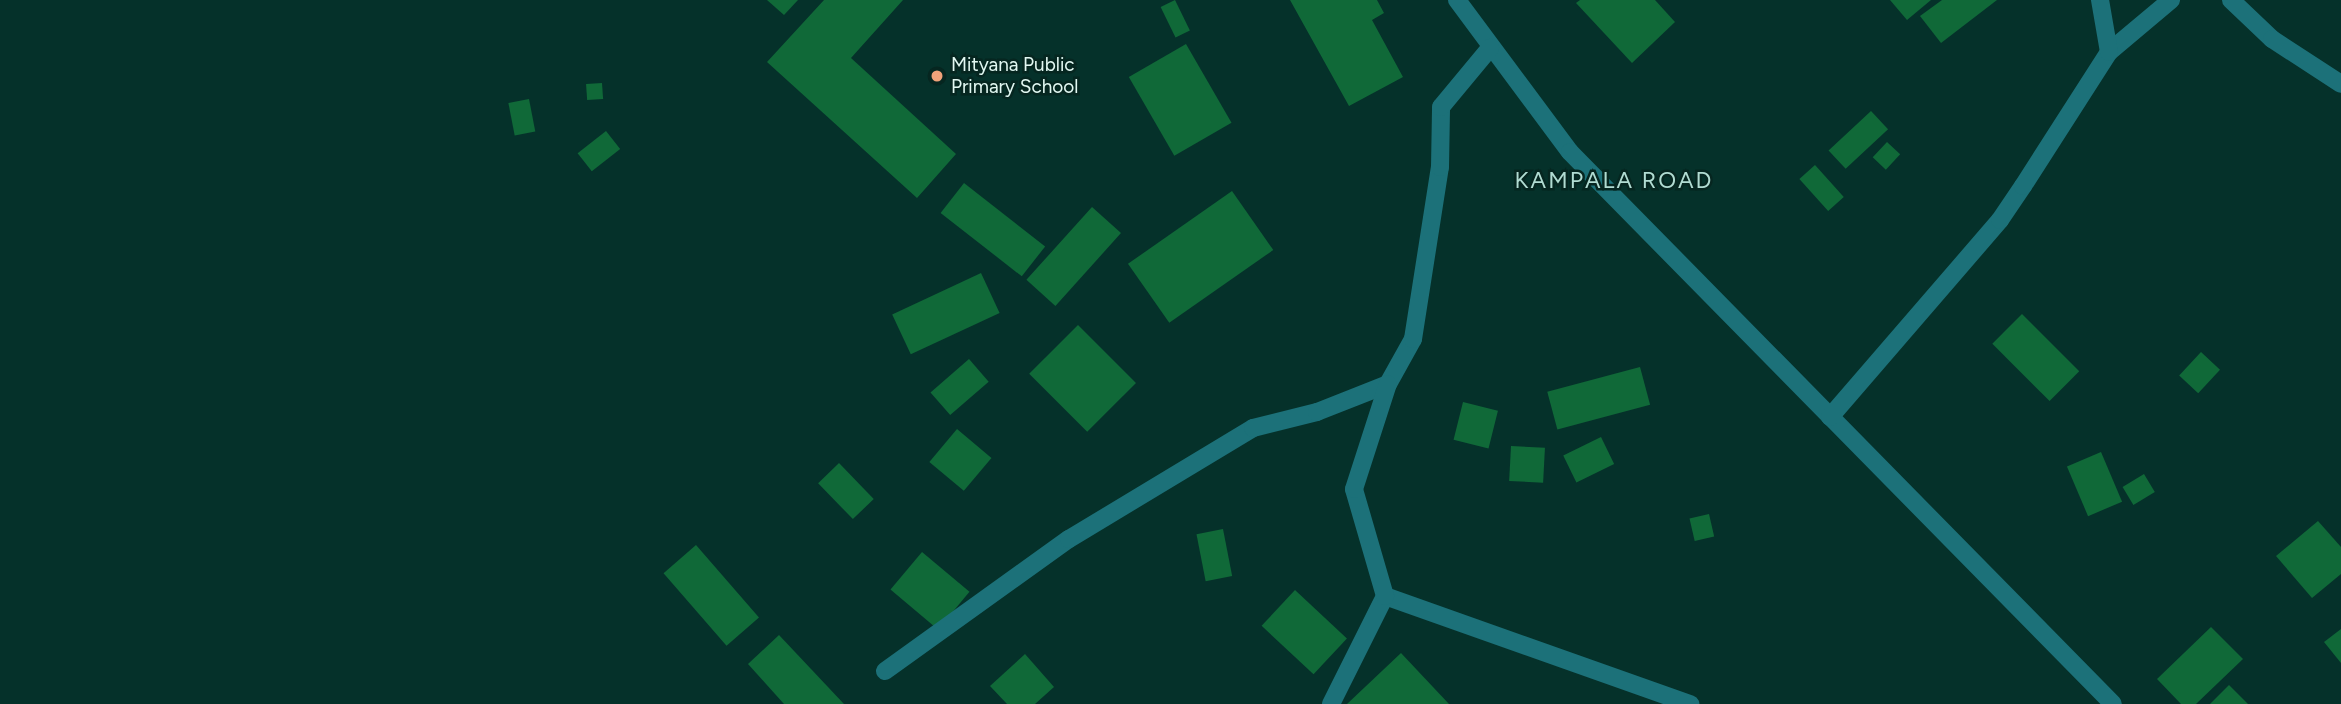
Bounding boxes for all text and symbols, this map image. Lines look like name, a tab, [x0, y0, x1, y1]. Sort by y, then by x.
place label: Mityana Public Primary School	[951, 54, 1078, 98]
marker: Mityana Public Primary School	[929, 68, 945, 84]
district label: KAMPALA ROAD	[1516, 166, 1712, 194]

